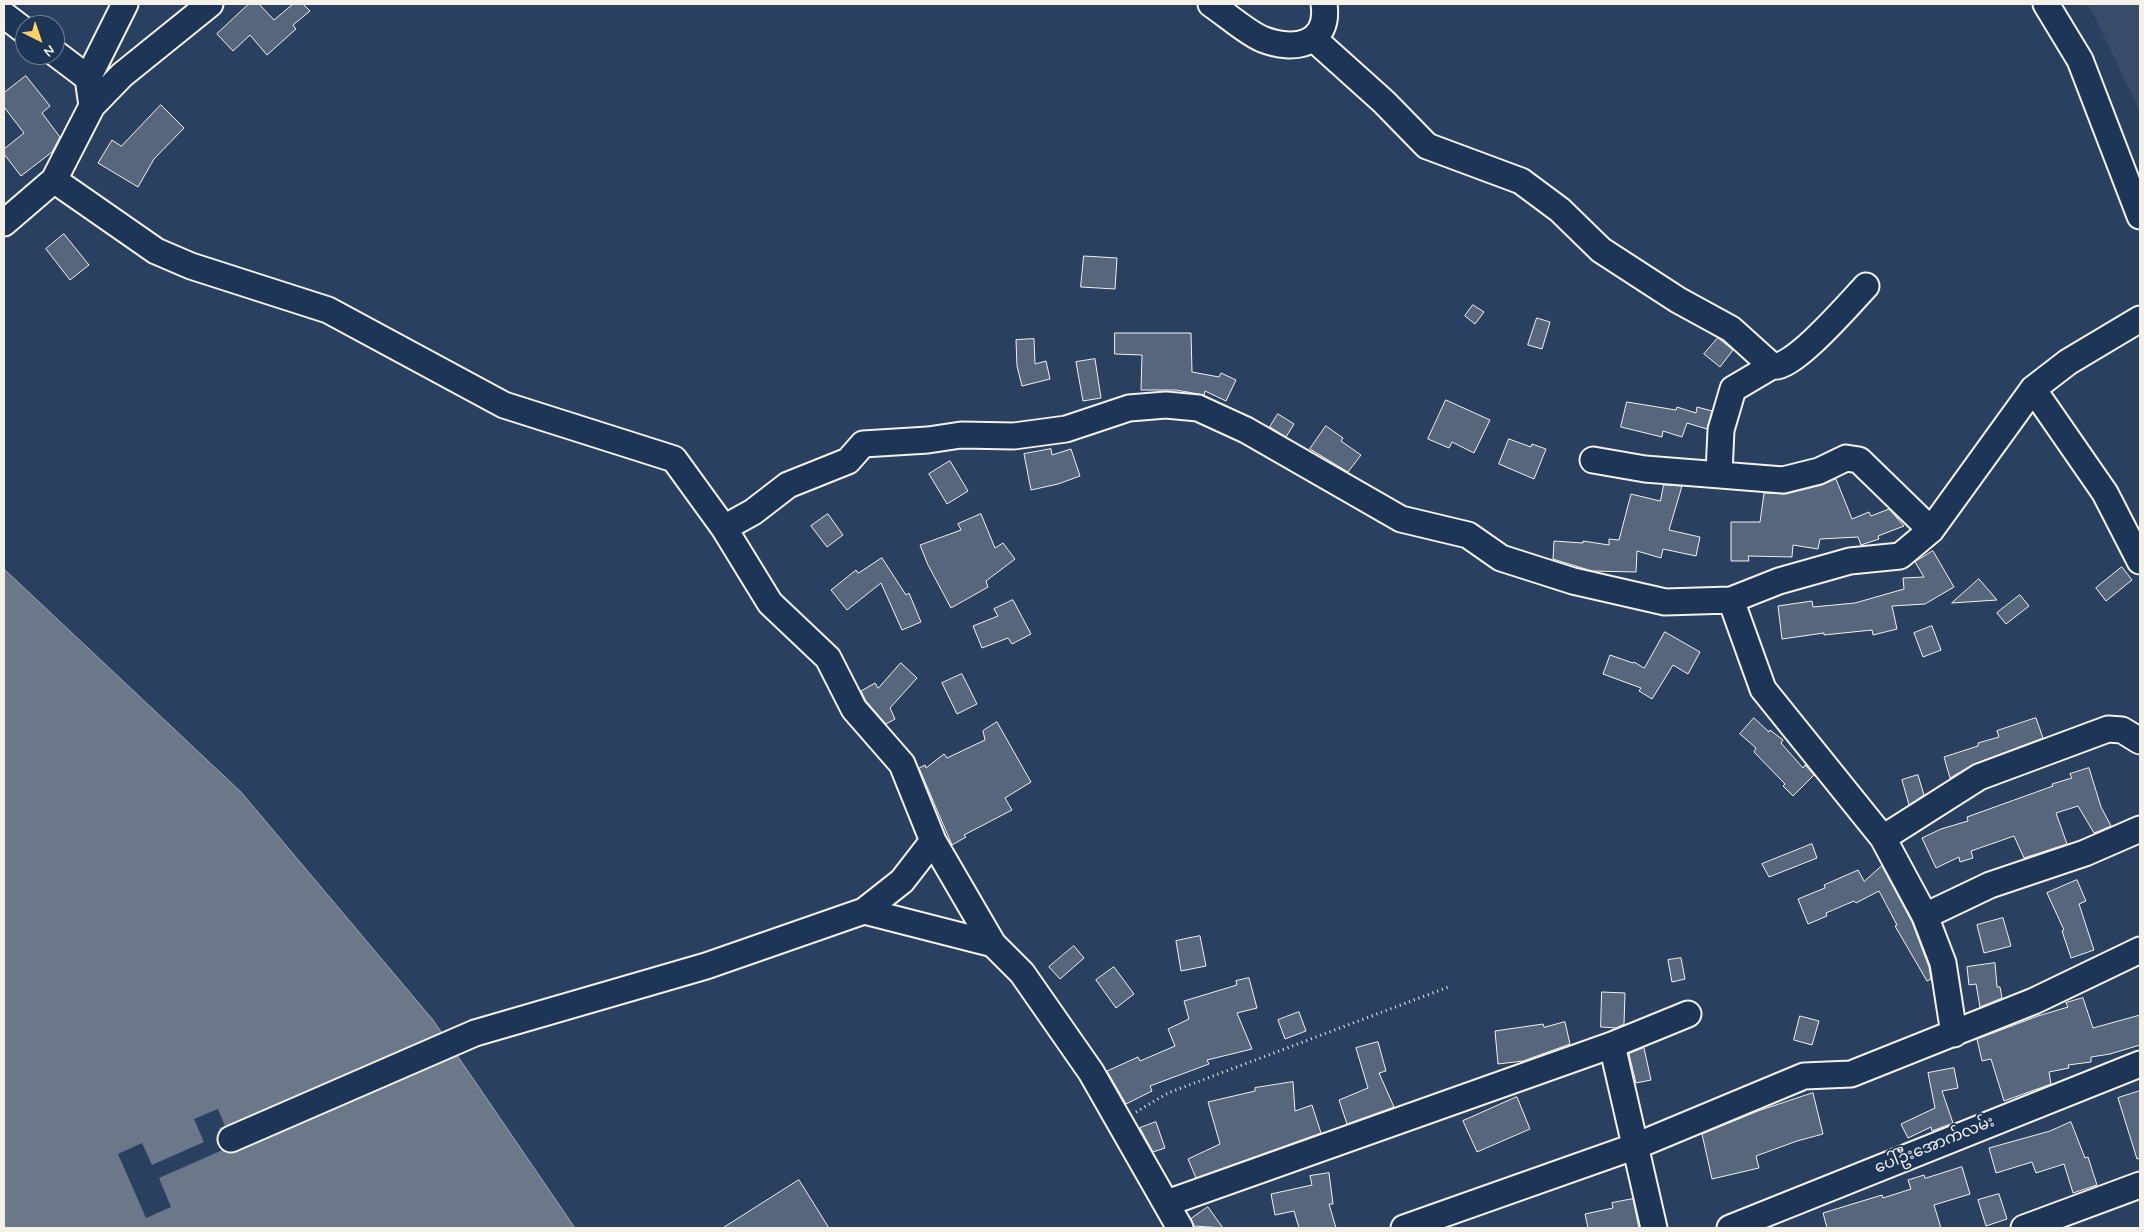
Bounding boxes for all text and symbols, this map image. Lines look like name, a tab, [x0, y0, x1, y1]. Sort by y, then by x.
north arrow	[15, 15, 65, 65]
text: N	[40, 41, 59, 60]
street label: ပေါ်ဦးအောက်လမ်း	[1872, 1113, 1998, 1179]

